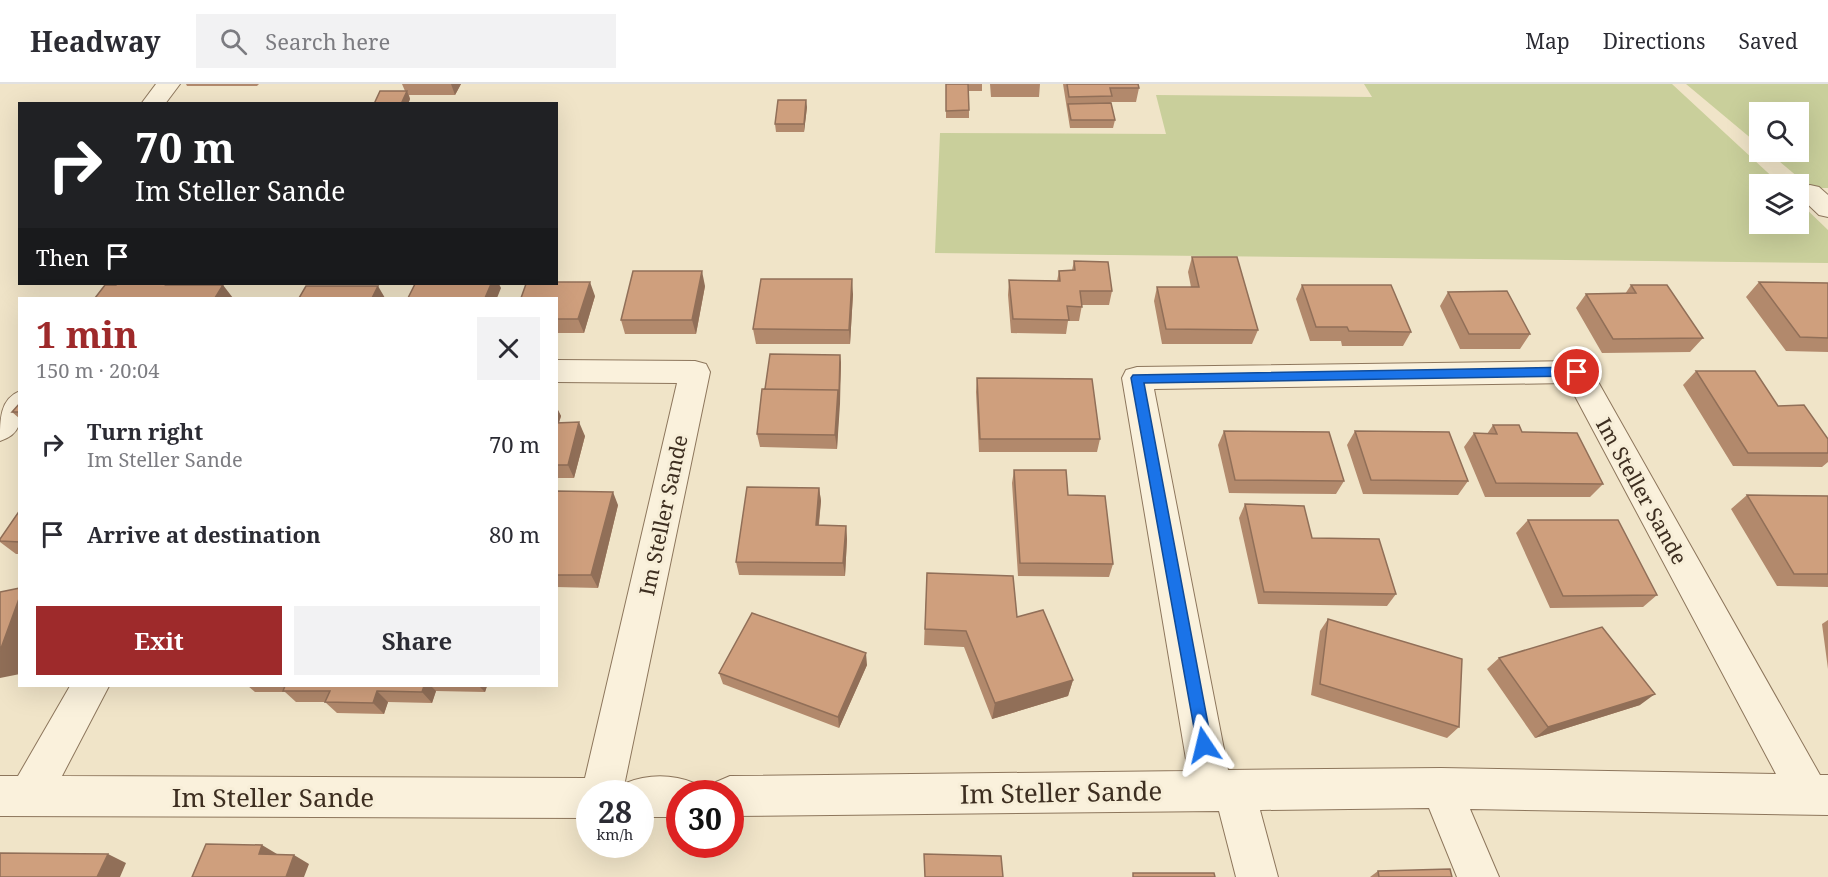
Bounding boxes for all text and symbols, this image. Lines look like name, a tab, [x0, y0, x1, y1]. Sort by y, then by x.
search box	[196, 14, 616, 68]
text: Headway	[30, 22, 160, 60]
icon: search	[217, 25, 250, 58]
text: Search here	[265, 26, 390, 56]
text: Map	[1525, 27, 1570, 55]
text: Directions	[1603, 27, 1705, 55]
text: Saved	[1738, 27, 1798, 55]
map controls	[1749, 102, 1809, 234]
button: search	[1749, 102, 1809, 162]
text: 70 m	[135, 118, 235, 175]
icon: right	[36, 126, 114, 204]
text: Im Steller Sande	[135, 172, 345, 209]
button: layers	[1749, 174, 1809, 234]
icon: arrive	[101, 240, 134, 273]
text: Then	[36, 242, 89, 272]
text: 1 min	[36, 310, 138, 359]
button: close	[477, 317, 540, 380]
pin	[1551, 346, 1602, 397]
icon: arrive	[1560, 355, 1593, 388]
text: 150 m · 20:04	[36, 357, 159, 384]
street label: Im Steller Sande	[1590, 413, 1694, 569]
text: Turn right	[87, 416, 203, 446]
icon: right	[36, 428, 69, 461]
text: 70 m	[489, 429, 540, 459]
street label: Im Steller Sande	[632, 432, 694, 598]
text: Im Steller Sande	[87, 446, 243, 473]
icon: arrive	[36, 518, 69, 551]
text: Arrive at destination	[87, 519, 321, 549]
text: 80 m	[489, 519, 540, 549]
button: Exit	[36, 606, 282, 675]
button: Share	[294, 606, 540, 675]
position arrow	[1172, 713, 1236, 777]
street label: Im Steller Sande	[959, 772, 1163, 812]
street label: Im Steller Sande	[172, 779, 374, 815]
speed limit sign: 30	[666, 780, 744, 858]
text: 28	[598, 791, 632, 832]
text: km/h	[597, 824, 633, 844]

